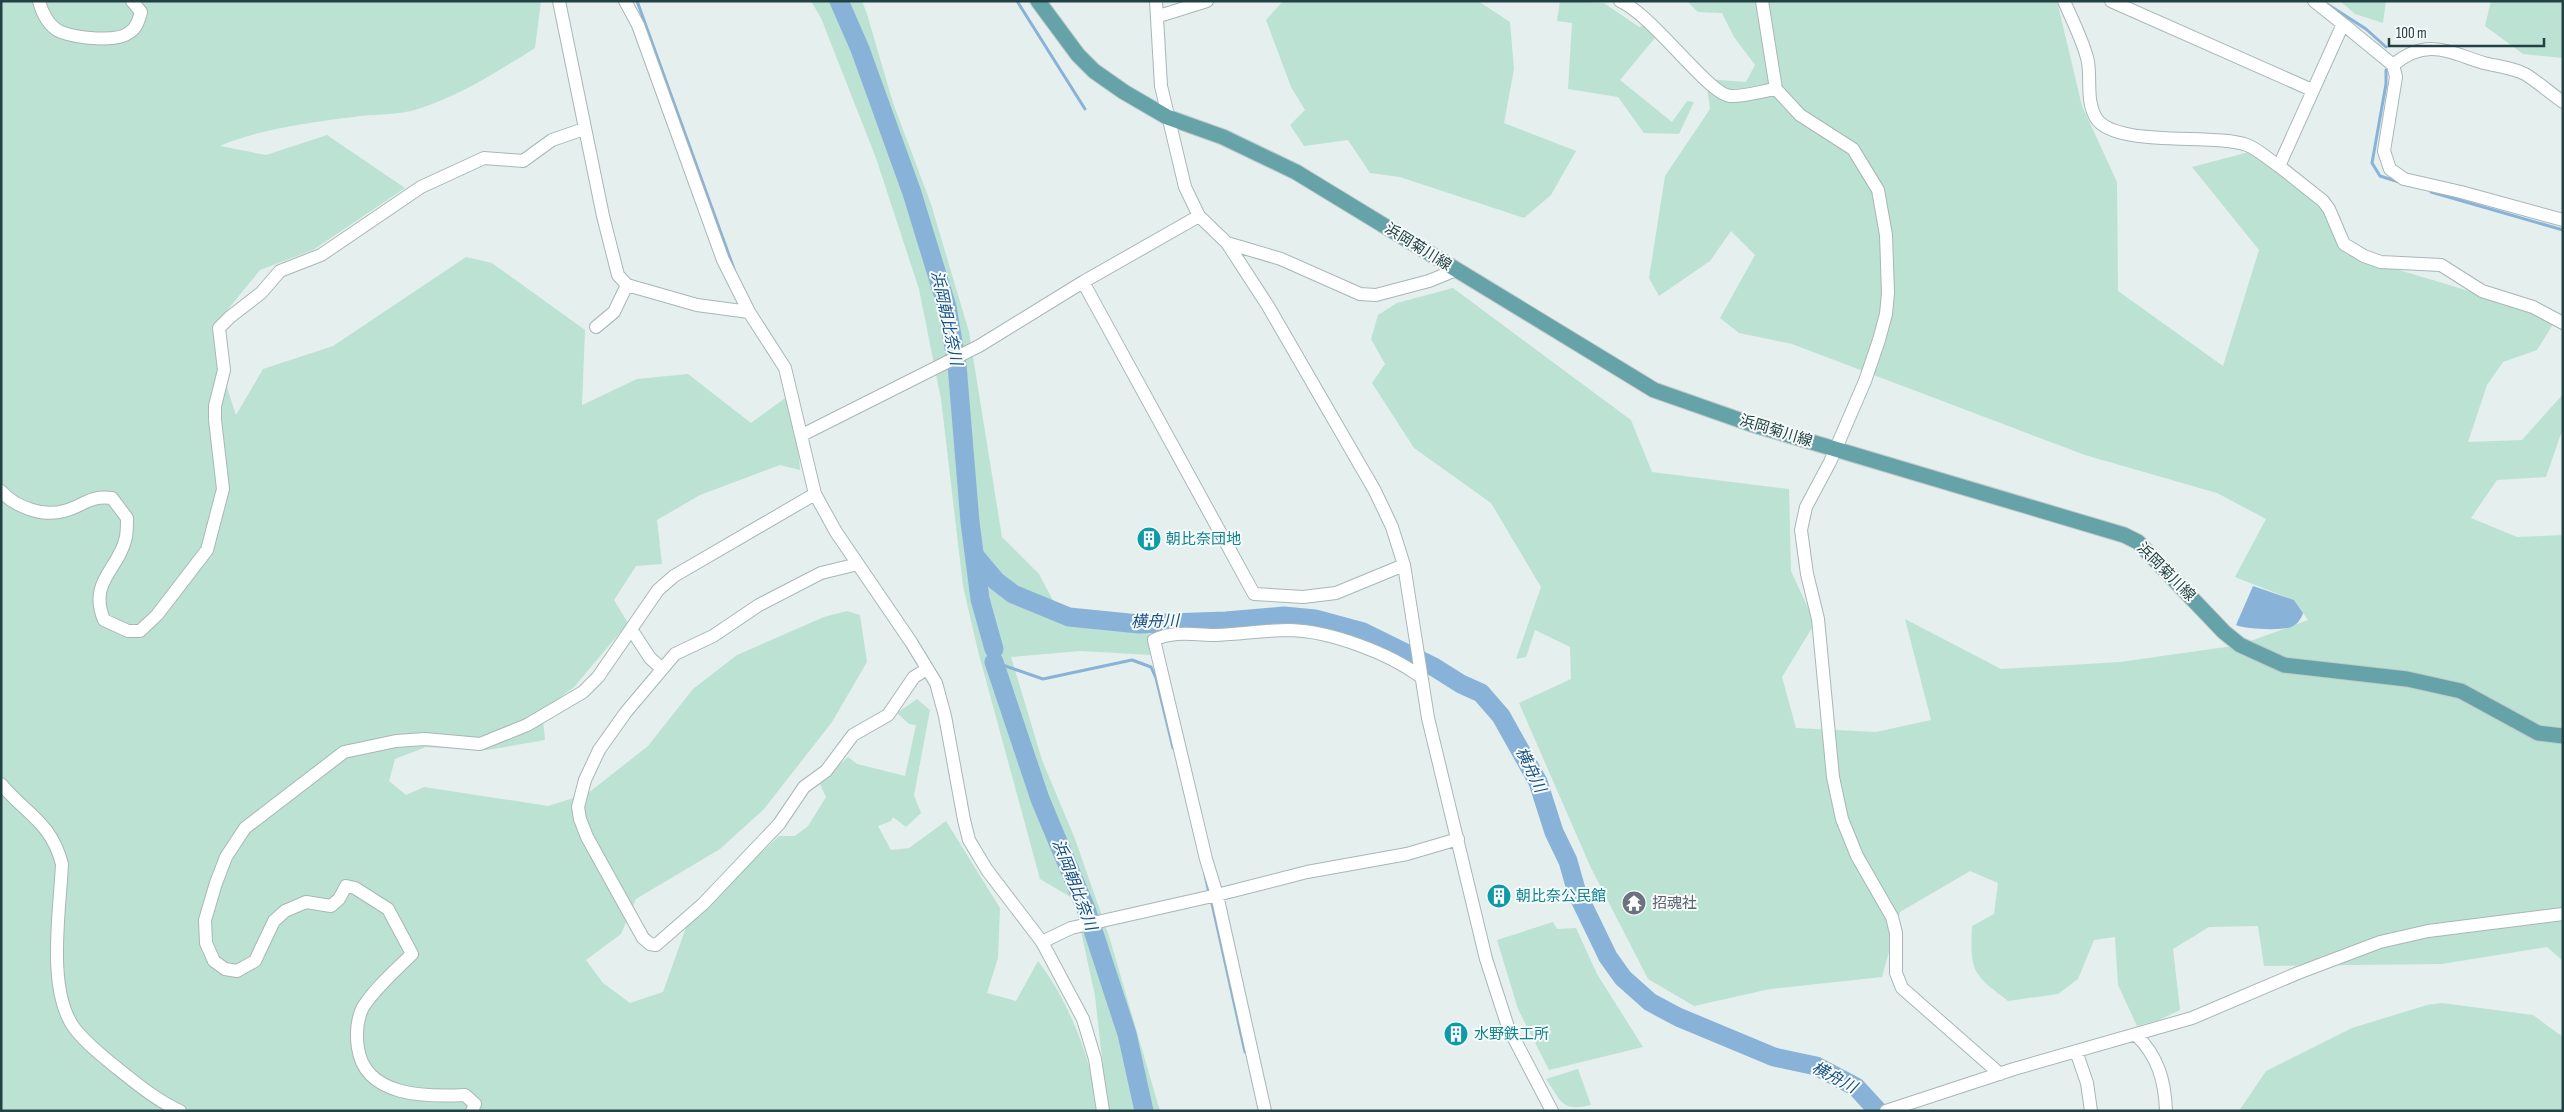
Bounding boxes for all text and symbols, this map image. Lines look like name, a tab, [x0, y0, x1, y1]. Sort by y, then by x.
scale bar	[2389, 15, 2544, 47]
text: 100 m	[2396, 24, 2427, 43]
street label: 浜岡菊川線	[1381, 219, 1455, 275]
water label: 浜岡朝比奈川	[927, 269, 966, 369]
street label: 浜岡菊川線	[1737, 411, 1815, 451]
building icon: 朝比奈団地	[1136, 526, 1162, 552]
place label: 朝比奈団地	[1166, 530, 1241, 549]
street label: 浜岡菊川線	[2133, 539, 2199, 605]
water label: 横舟川	[1131, 612, 1181, 632]
water label: 横舟川	[1511, 744, 1550, 798]
water label: 浜岡朝比奈川	[1048, 837, 1101, 935]
building icon: 朝比奈公民館	[1486, 883, 1512, 909]
place label: 朝比奈公民館	[1516, 887, 1606, 906]
temple icon: 招魂社	[1621, 890, 1647, 916]
place label: 招魂社	[1652, 894, 1697, 913]
building icon: 水野鉄工所	[1443, 1021, 1469, 1047]
place label: 水野鉄工所	[1474, 1025, 1549, 1044]
water label: 横舟川	[1808, 1058, 1861, 1099]

